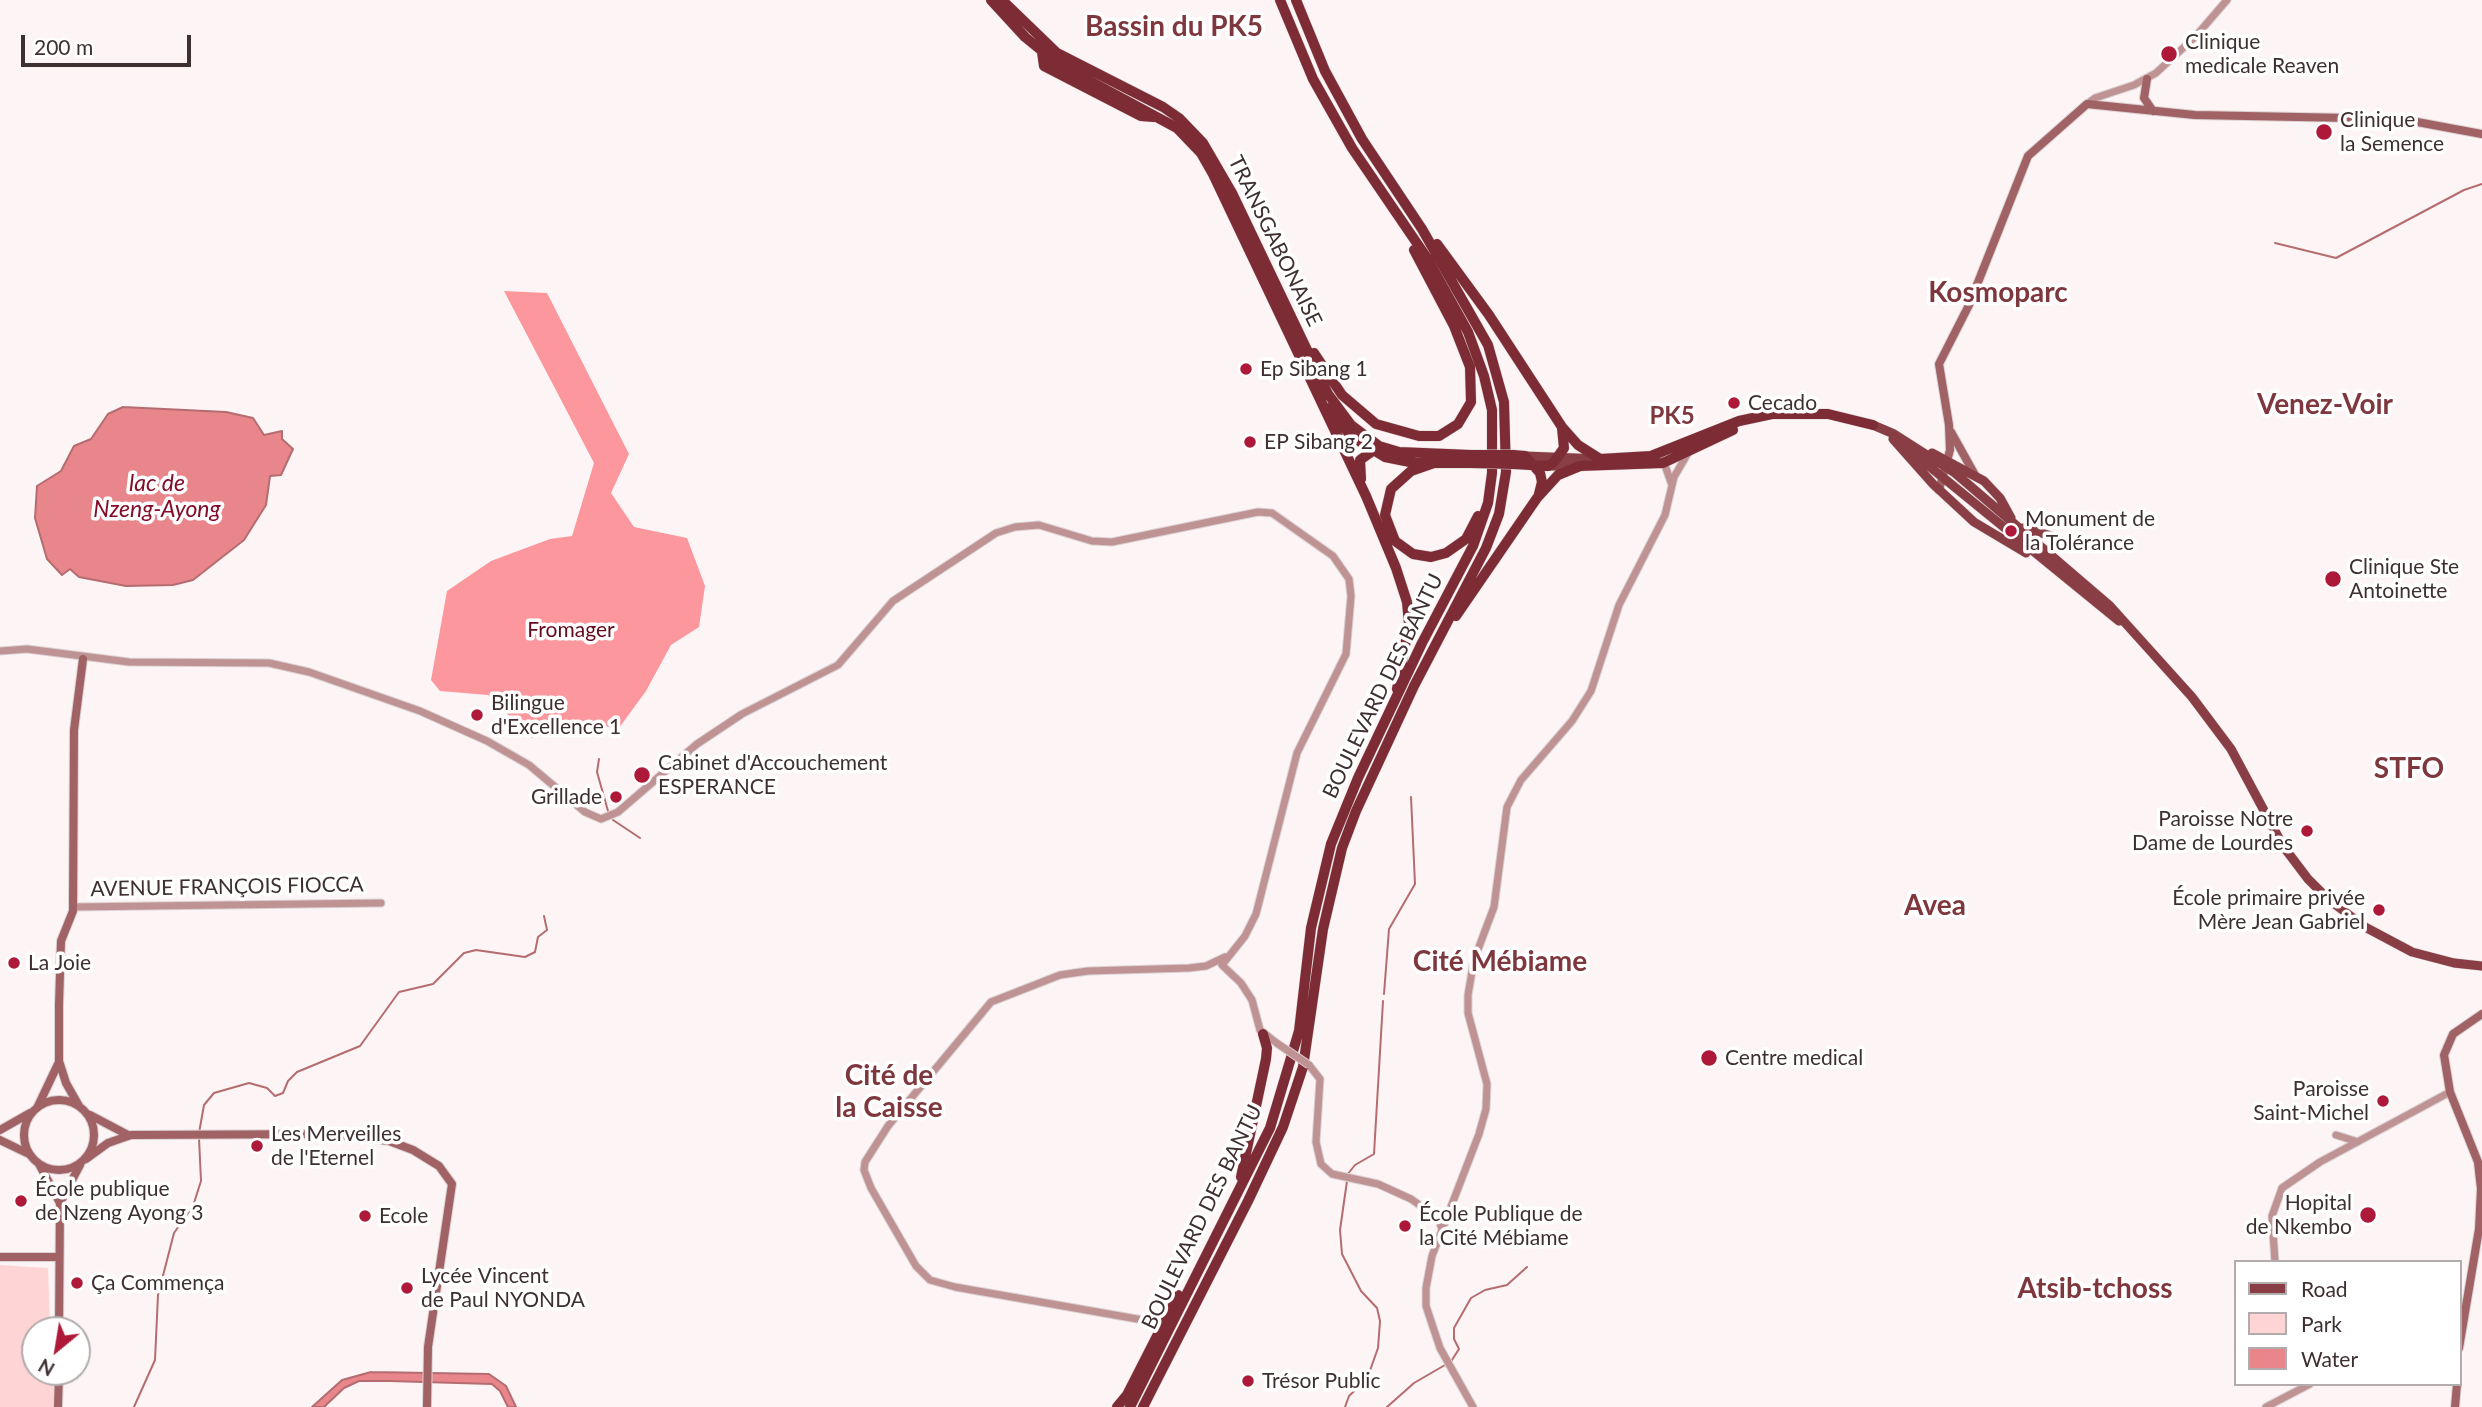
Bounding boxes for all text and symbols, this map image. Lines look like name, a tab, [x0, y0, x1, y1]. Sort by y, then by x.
district label: Bassin du PK5	[1085, 10, 1263, 44]
scale bar	[24, 21, 194, 65]
place label: Clinique medicale Reaven	[2185, 29, 2339, 79]
text: 200 m	[34, 34, 93, 59]
marker: Clinique medicale Reaven	[2159, 44, 2179, 64]
place label: Clinique la Semence	[2340, 107, 2444, 157]
marker: Clinique la Semence	[2314, 122, 2334, 142]
street label: TRANSGABONAISE	[1223, 152, 1327, 330]
district label: Kosmoparc	[1928, 276, 2068, 310]
place label: Ep Sibang 1	[1260, 356, 1368, 382]
marker: Ep Sibang 1	[1238, 361, 1254, 377]
district label: Venez-Voir	[2257, 388, 2393, 422]
place label: Cecado	[1748, 390, 1817, 416]
marker: Cecado	[1726, 395, 1742, 411]
district label: PK5	[1649, 402, 1695, 430]
place label: EP Sibang 2	[1264, 429, 1373, 455]
marker: EP Sibang 2	[1242, 434, 1258, 450]
water label: lac de Nzeng-Ayong	[93, 470, 221, 524]
place label: Monument de la Tolérance	[2025, 506, 2155, 556]
marker: Monument de la Tolérance	[2003, 523, 2019, 539]
place label: Clinique Ste Antoinette	[2349, 554, 2459, 604]
marker: Clinique Ste Antoinette	[2323, 569, 2343, 589]
street label: BOULEVARD DES BANTU	[1318, 570, 1448, 802]
park label: Fromager	[527, 617, 615, 643]
place label: Bilingue d'Excellence 1	[491, 690, 621, 740]
marker: Bilingue d'Excellence 1	[469, 707, 485, 723]
place label: Cabinet d'Accouchement ESPERANCE	[658, 750, 887, 800]
district label: STFO	[2374, 752, 2444, 786]
marker: Cabinet d'Accouchement ESPERANCE	[632, 765, 652, 785]
place label: Grillade	[531, 784, 602, 810]
marker: Grillade	[608, 789, 624, 805]
place label: Paroisse Notre Dame de Lourdes	[2132, 806, 2293, 856]
marker: Paroisse Notre Dame de Lourdes	[2299, 823, 2315, 839]
street label: AVENUE FRANÇOIS FIOCCA	[90, 872, 364, 902]
place label: École primaire privée Mère Jean Gabriel	[2172, 885, 2365, 935]
district label: Avea	[1904, 889, 1966, 923]
marker: École primaire privée Mère Jean Gabriel	[2371, 902, 2387, 918]
district label: Cité Mébiame	[1413, 945, 1587, 979]
place label: La Joie	[28, 950, 91, 976]
marker: La Joie	[6, 955, 22, 971]
place label: Centre medical	[1725, 1045, 1863, 1071]
marker: Centre medical	[1699, 1048, 1719, 1068]
district label: Cité de la Caisse	[835, 1059, 943, 1125]
place label: Paroisse Saint-Michel	[2253, 1076, 2369, 1126]
marker: Paroisse Saint-Michel	[2375, 1093, 2391, 1109]
street label: BOULEVARD DES BANTU	[1137, 1101, 1267, 1333]
place label: Les Merveilles de l'Eternel	[271, 1121, 401, 1171]
marker: Les Merveilles de l'Eternel	[249, 1138, 265, 1154]
place label: École publique de Nzeng Ayong 3	[35, 1176, 203, 1226]
place label: Hopital de Nkembo	[2246, 1190, 2352, 1240]
marker: École publique de Nzeng Ayong 3	[13, 1193, 29, 1209]
place label: École Publique de la Cité Mébiame	[1419, 1201, 1583, 1251]
place label: Ecole	[379, 1203, 428, 1229]
marker: Hopital de Nkembo	[2358, 1205, 2378, 1225]
marker: Ecole	[357, 1208, 373, 1224]
marker: École Publique de la Cité Mébiame	[1397, 1218, 1413, 1234]
legend	[2234, 1260, 2461, 1386]
place label: Lycée Vincent de Paul NYONDA	[421, 1263, 585, 1313]
place label: Ça Commença	[91, 1270, 224, 1296]
district label: Atsib-tchoss	[2017, 1272, 2173, 1306]
marker: Ça Commença	[69, 1275, 85, 1291]
text: Road	[2301, 1276, 2348, 1301]
marker: Lycée Vincent de Paul NYONDA	[399, 1280, 415, 1296]
text: Park	[2301, 1311, 2342, 1336]
north arrow	[21, 1316, 91, 1386]
text: Water	[2301, 1346, 2358, 1371]
text: N	[34, 1354, 58, 1382]
place label: Trésor Public	[1262, 1368, 1380, 1394]
marker: Trésor Public	[1240, 1373, 1256, 1389]

